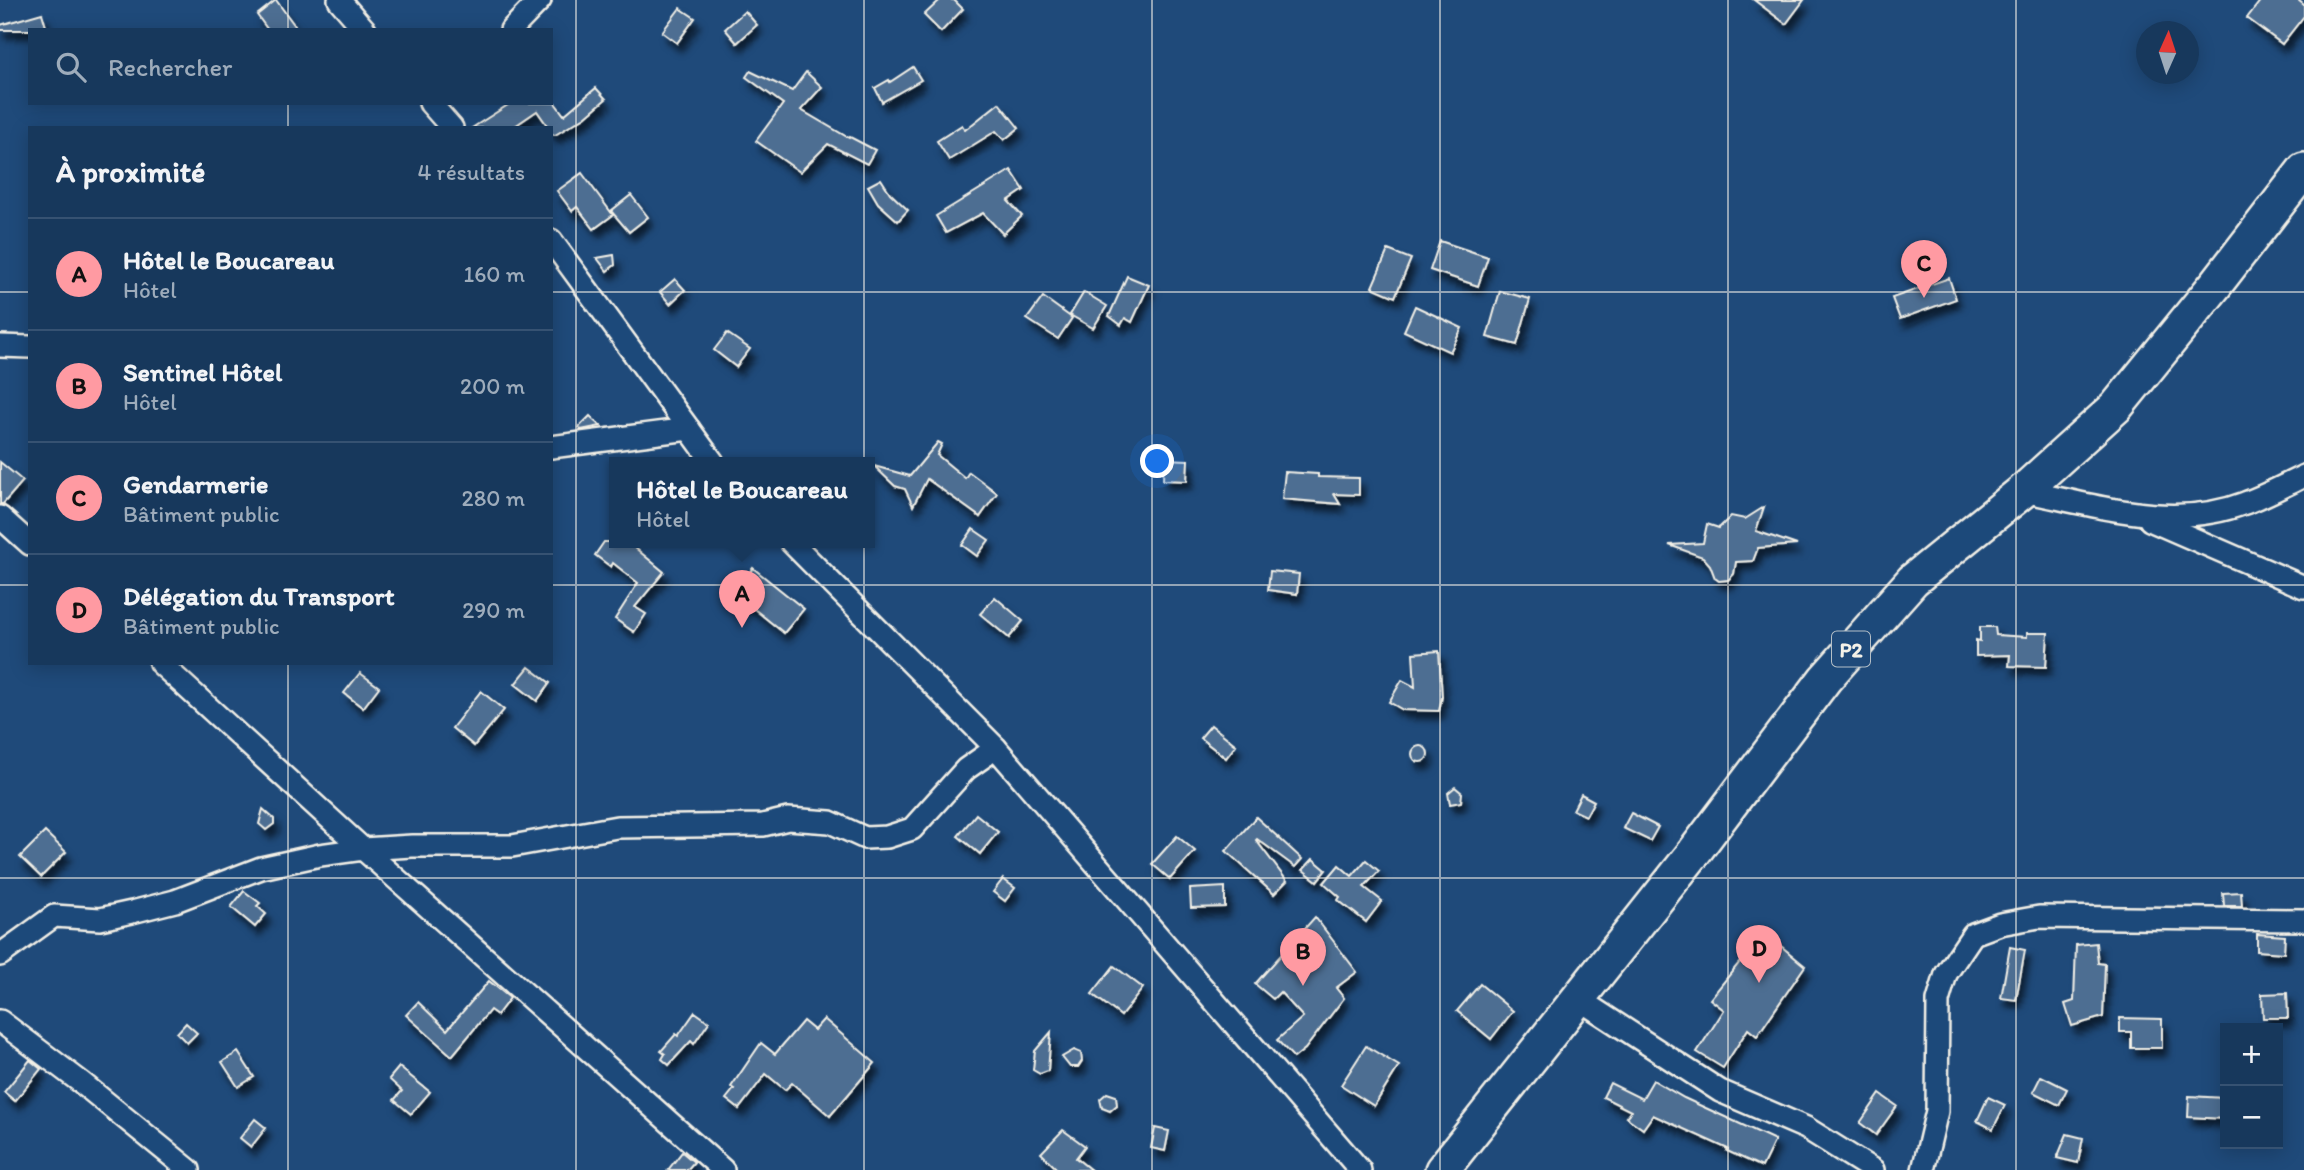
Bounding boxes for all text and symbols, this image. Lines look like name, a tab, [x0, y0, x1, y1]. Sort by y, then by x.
north arrow	[2136, 21, 2199, 84]
search box	[28, 28, 553, 105]
icon: search	[52, 48, 90, 86]
text: Rechercher	[108, 51, 232, 83]
text: À proximité	[56, 153, 205, 190]
text: 4 résultats	[418, 158, 525, 186]
pin: C	[1901, 240, 1947, 298]
text: Hôtel le Boucareau	[123, 244, 335, 276]
text: A	[72, 260, 86, 288]
text: 160 m	[463, 260, 525, 288]
text: Hôtel	[123, 276, 177, 304]
text: Sentinel Hôtel	[123, 356, 282, 388]
text: B	[72, 372, 86, 400]
text: 200 m	[460, 372, 525, 400]
text: Hôtel	[123, 388, 177, 416]
your location	[1140, 444, 1174, 478]
popup	[609, 457, 875, 548]
text: Gendarmerie	[123, 468, 268, 500]
text: Hôtel le Boucareau	[636, 473, 848, 505]
text: C	[72, 484, 86, 512]
text: 280 m	[462, 484, 525, 512]
text: Bâtiment public	[123, 500, 280, 528]
text: Hôtel	[636, 505, 690, 533]
pin: A	[719, 570, 765, 628]
text: Délégation du Transport	[123, 580, 394, 612]
text: D	[71, 596, 87, 624]
text: 290 m	[462, 596, 525, 624]
text: Bâtiment public	[123, 612, 280, 640]
road number: P2	[1832, 632, 1870, 666]
pin: D	[1736, 925, 1782, 983]
pin: B	[1280, 928, 1326, 986]
map controls	[2220, 1023, 2283, 1149]
button: +	[2220, 1023, 2283, 1086]
button: −	[2220, 1086, 2283, 1149]

